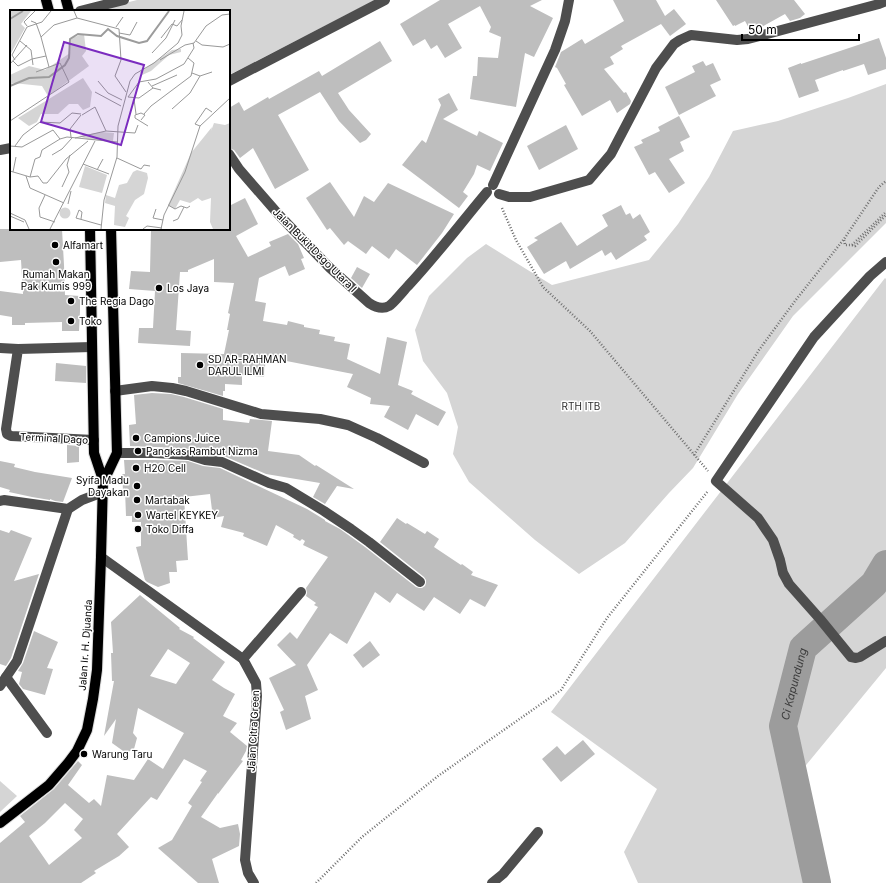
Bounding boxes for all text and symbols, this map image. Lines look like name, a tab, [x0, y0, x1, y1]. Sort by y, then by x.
inset map	[10, 10, 230, 230]
scale bar	[742, 16, 859, 42]
text: 50 m	[748, 22, 777, 37]
street label: Jalan Bukit Dago Utara I	[271, 206, 359, 294]
place label: Alfamart	[63, 239, 104, 251]
marker: Alfamart	[50, 240, 60, 250]
marker: Rumah Makan Pak Kumis 999	[51, 257, 61, 267]
place label: Rumah Makan Pak Kumis 999	[21, 268, 91, 292]
place label: Los Jaya	[167, 282, 209, 294]
marker: Los Jaya	[154, 283, 164, 293]
place label: The Regia Dago	[79, 295, 154, 307]
marker: The Regia Dago	[66, 296, 76, 306]
place label: Toko	[79, 315, 102, 327]
marker: Toko	[66, 316, 76, 326]
place label: SD AR-RAHMAN DARUL ILMI	[208, 353, 287, 377]
marker: SD AR-RAHMAN DARUL ILMI	[195, 360, 205, 370]
park label: RTH ITB	[562, 400, 600, 412]
street label: Terminal Dago	[20, 430, 88, 446]
place label: Campions Juice	[144, 432, 220, 444]
marker: Campions Juice	[131, 433, 141, 443]
place label: Pangkas Rambut Nizma	[146, 445, 258, 457]
marker: Pangkas Rambut Nizma	[133, 446, 143, 456]
place label: H2O Cell	[144, 462, 186, 474]
marker: H2O Cell	[131, 463, 141, 473]
place label: Syifa Madu Dayakan	[76, 474, 129, 498]
marker: Syifa Madu Dayakan	[132, 481, 142, 491]
place label: Martabak	[145, 494, 190, 506]
marker: Martabak	[132, 495, 142, 505]
place label: Wartel KEYKEY	[146, 509, 218, 521]
marker: Wartel KEYKEY	[133, 510, 143, 520]
place label: Toko Diffa	[146, 523, 194, 535]
marker: Toko Diffa	[133, 524, 143, 534]
street label: Jalan Ir. H. Djuanda	[76, 599, 94, 691]
water label: Ci Kapundung	[778, 646, 810, 722]
street label: Jalan Citra Green	[245, 690, 261, 772]
place label: Warung Taru	[92, 748, 153, 760]
marker: Warung Taru	[79, 749, 89, 759]

